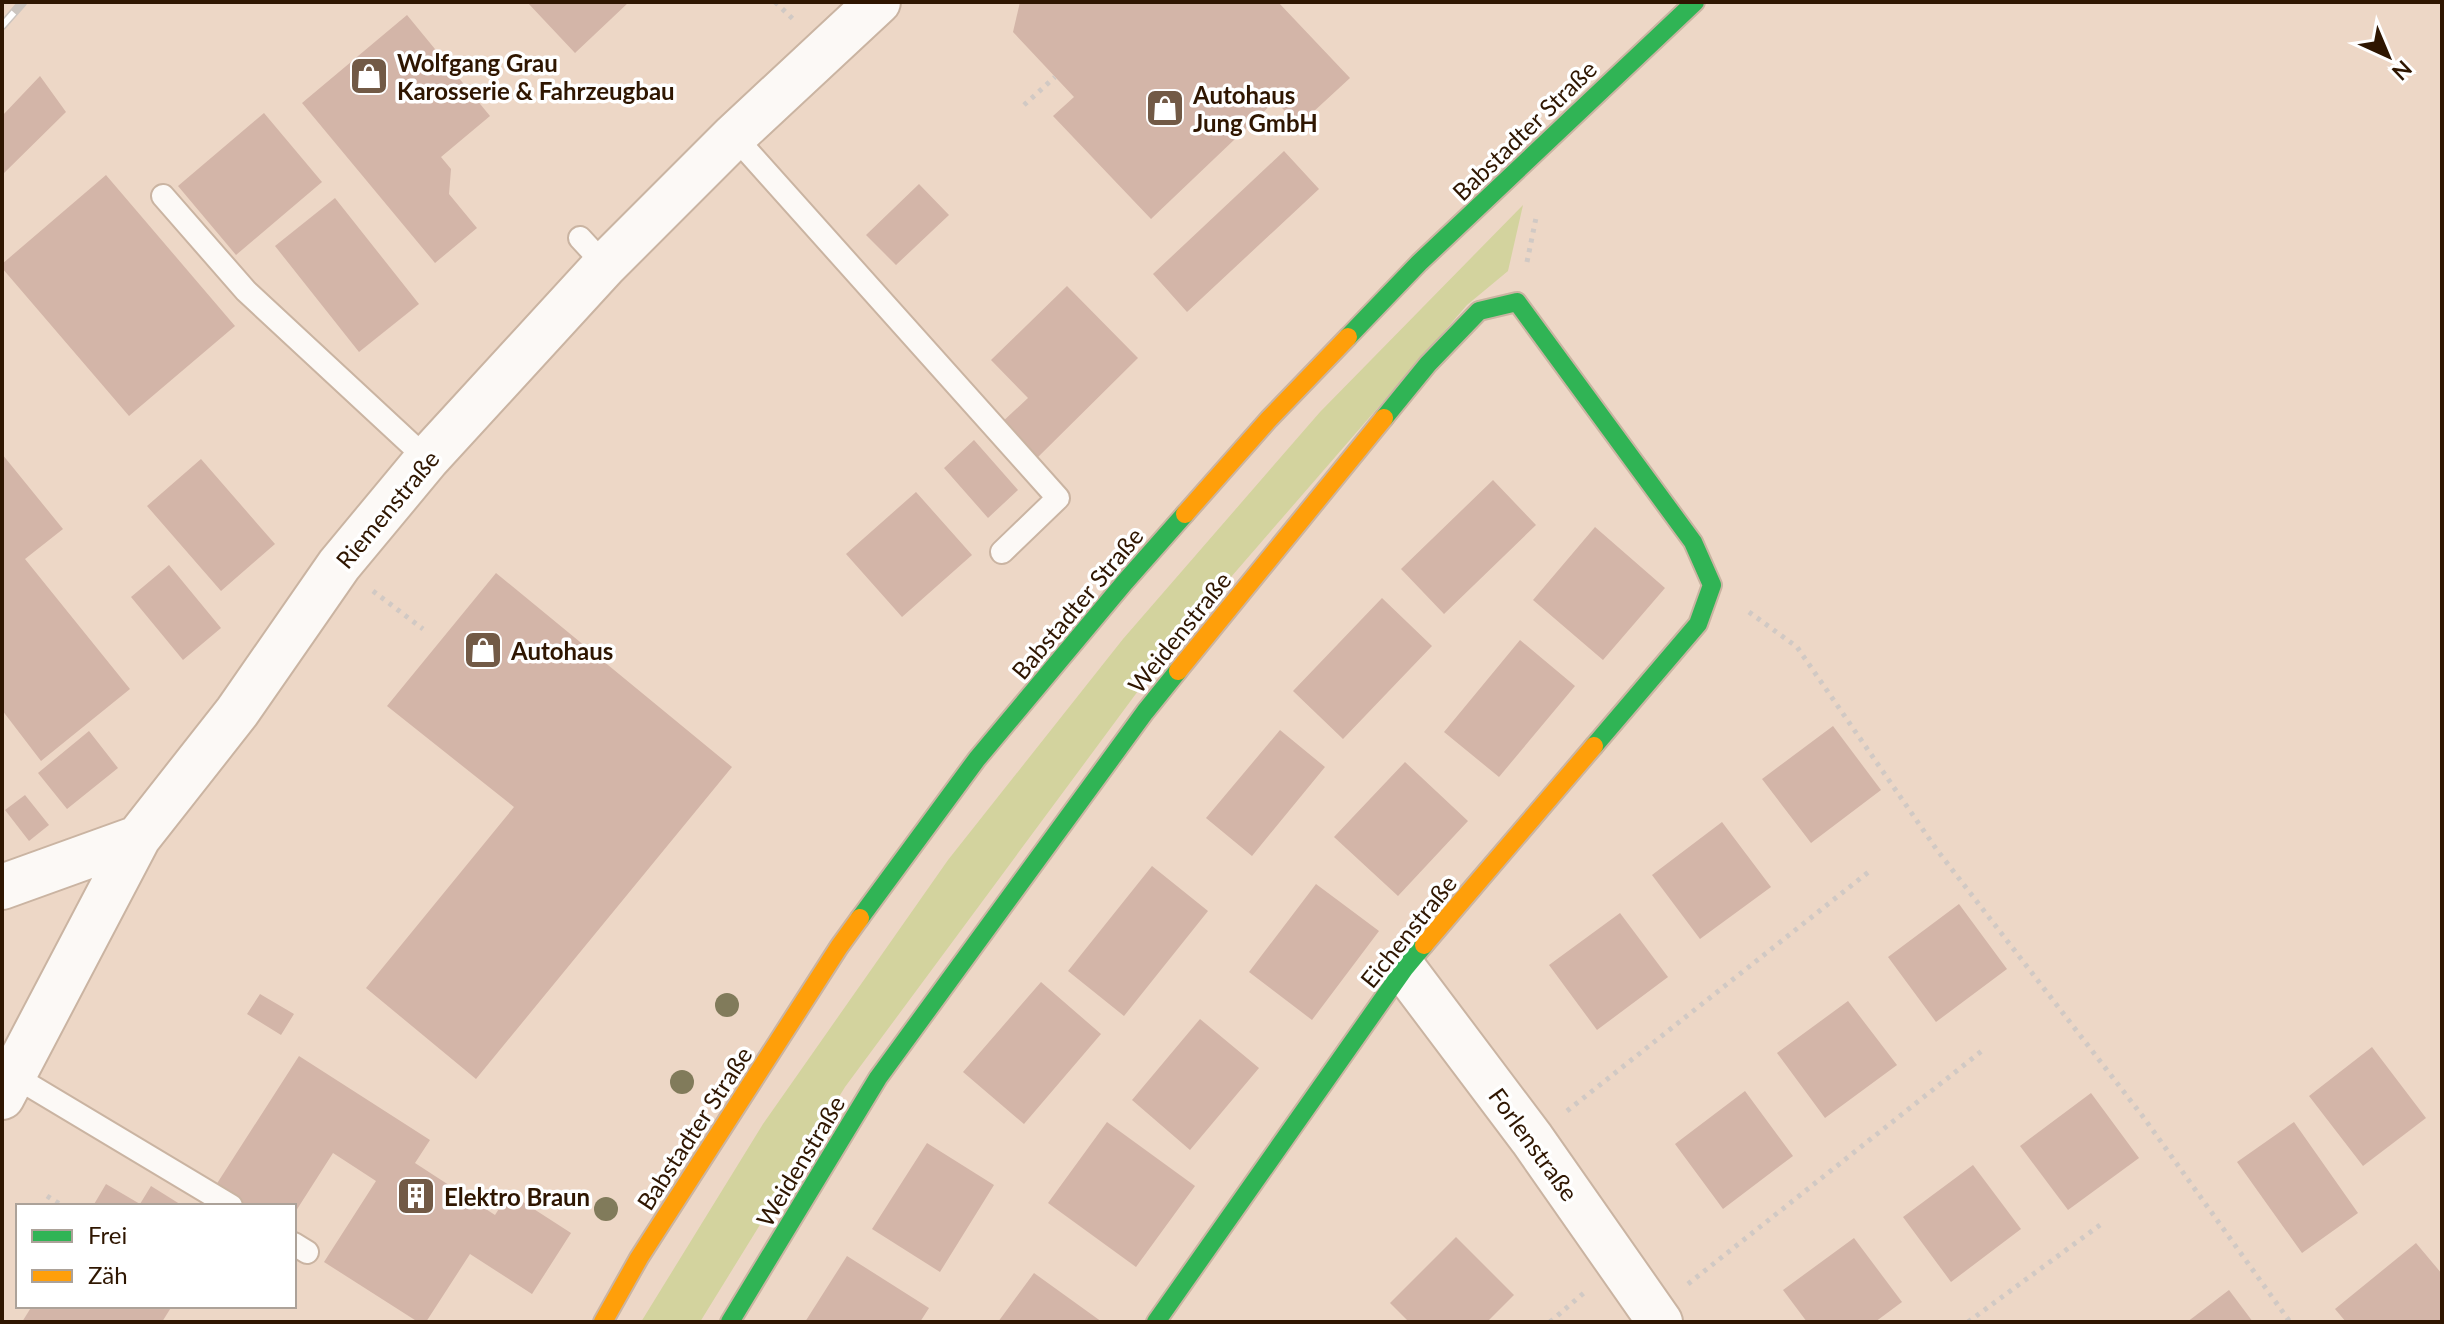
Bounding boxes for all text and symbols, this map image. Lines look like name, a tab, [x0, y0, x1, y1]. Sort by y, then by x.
north arrow	[2348, 16, 2428, 96]
place label: Wolfgang Grau Karosserie & Fahrzeugbau	[397, 48, 675, 105]
street label: Babstadter Straße	[1446, 54, 1602, 206]
shop icon: Wolfgang Grau Karosserie & Fahrzeugbau	[348, 55, 390, 97]
text: N	[2387, 55, 2418, 86]
place label: Autohaus Jung GmbH	[1192, 80, 1318, 137]
shop icon: Autohaus Jung GmbH	[1144, 87, 1186, 129]
street label: Riemenstraße	[329, 444, 445, 574]
street label: Babstadter Straße	[1005, 521, 1149, 685]
street label: Weidenstraße	[1121, 566, 1237, 698]
shop icon: Autohaus	[462, 629, 504, 671]
place label: Autohaus	[510, 636, 613, 665]
street label: Eichenstraße	[1354, 869, 1462, 993]
street label: Babstadter Straße	[630, 1041, 758, 1215]
street label: Forlenstraße	[1483, 1082, 1585, 1206]
street label: Weidenstraße	[750, 1090, 850, 1232]
building icon: Elektro Braun	[395, 1175, 437, 1217]
place label: Elektro Braun	[444, 1182, 590, 1211]
legend	[16, 1204, 296, 1308]
text: Frei	[88, 1220, 127, 1249]
text: Zäh	[88, 1260, 128, 1289]

